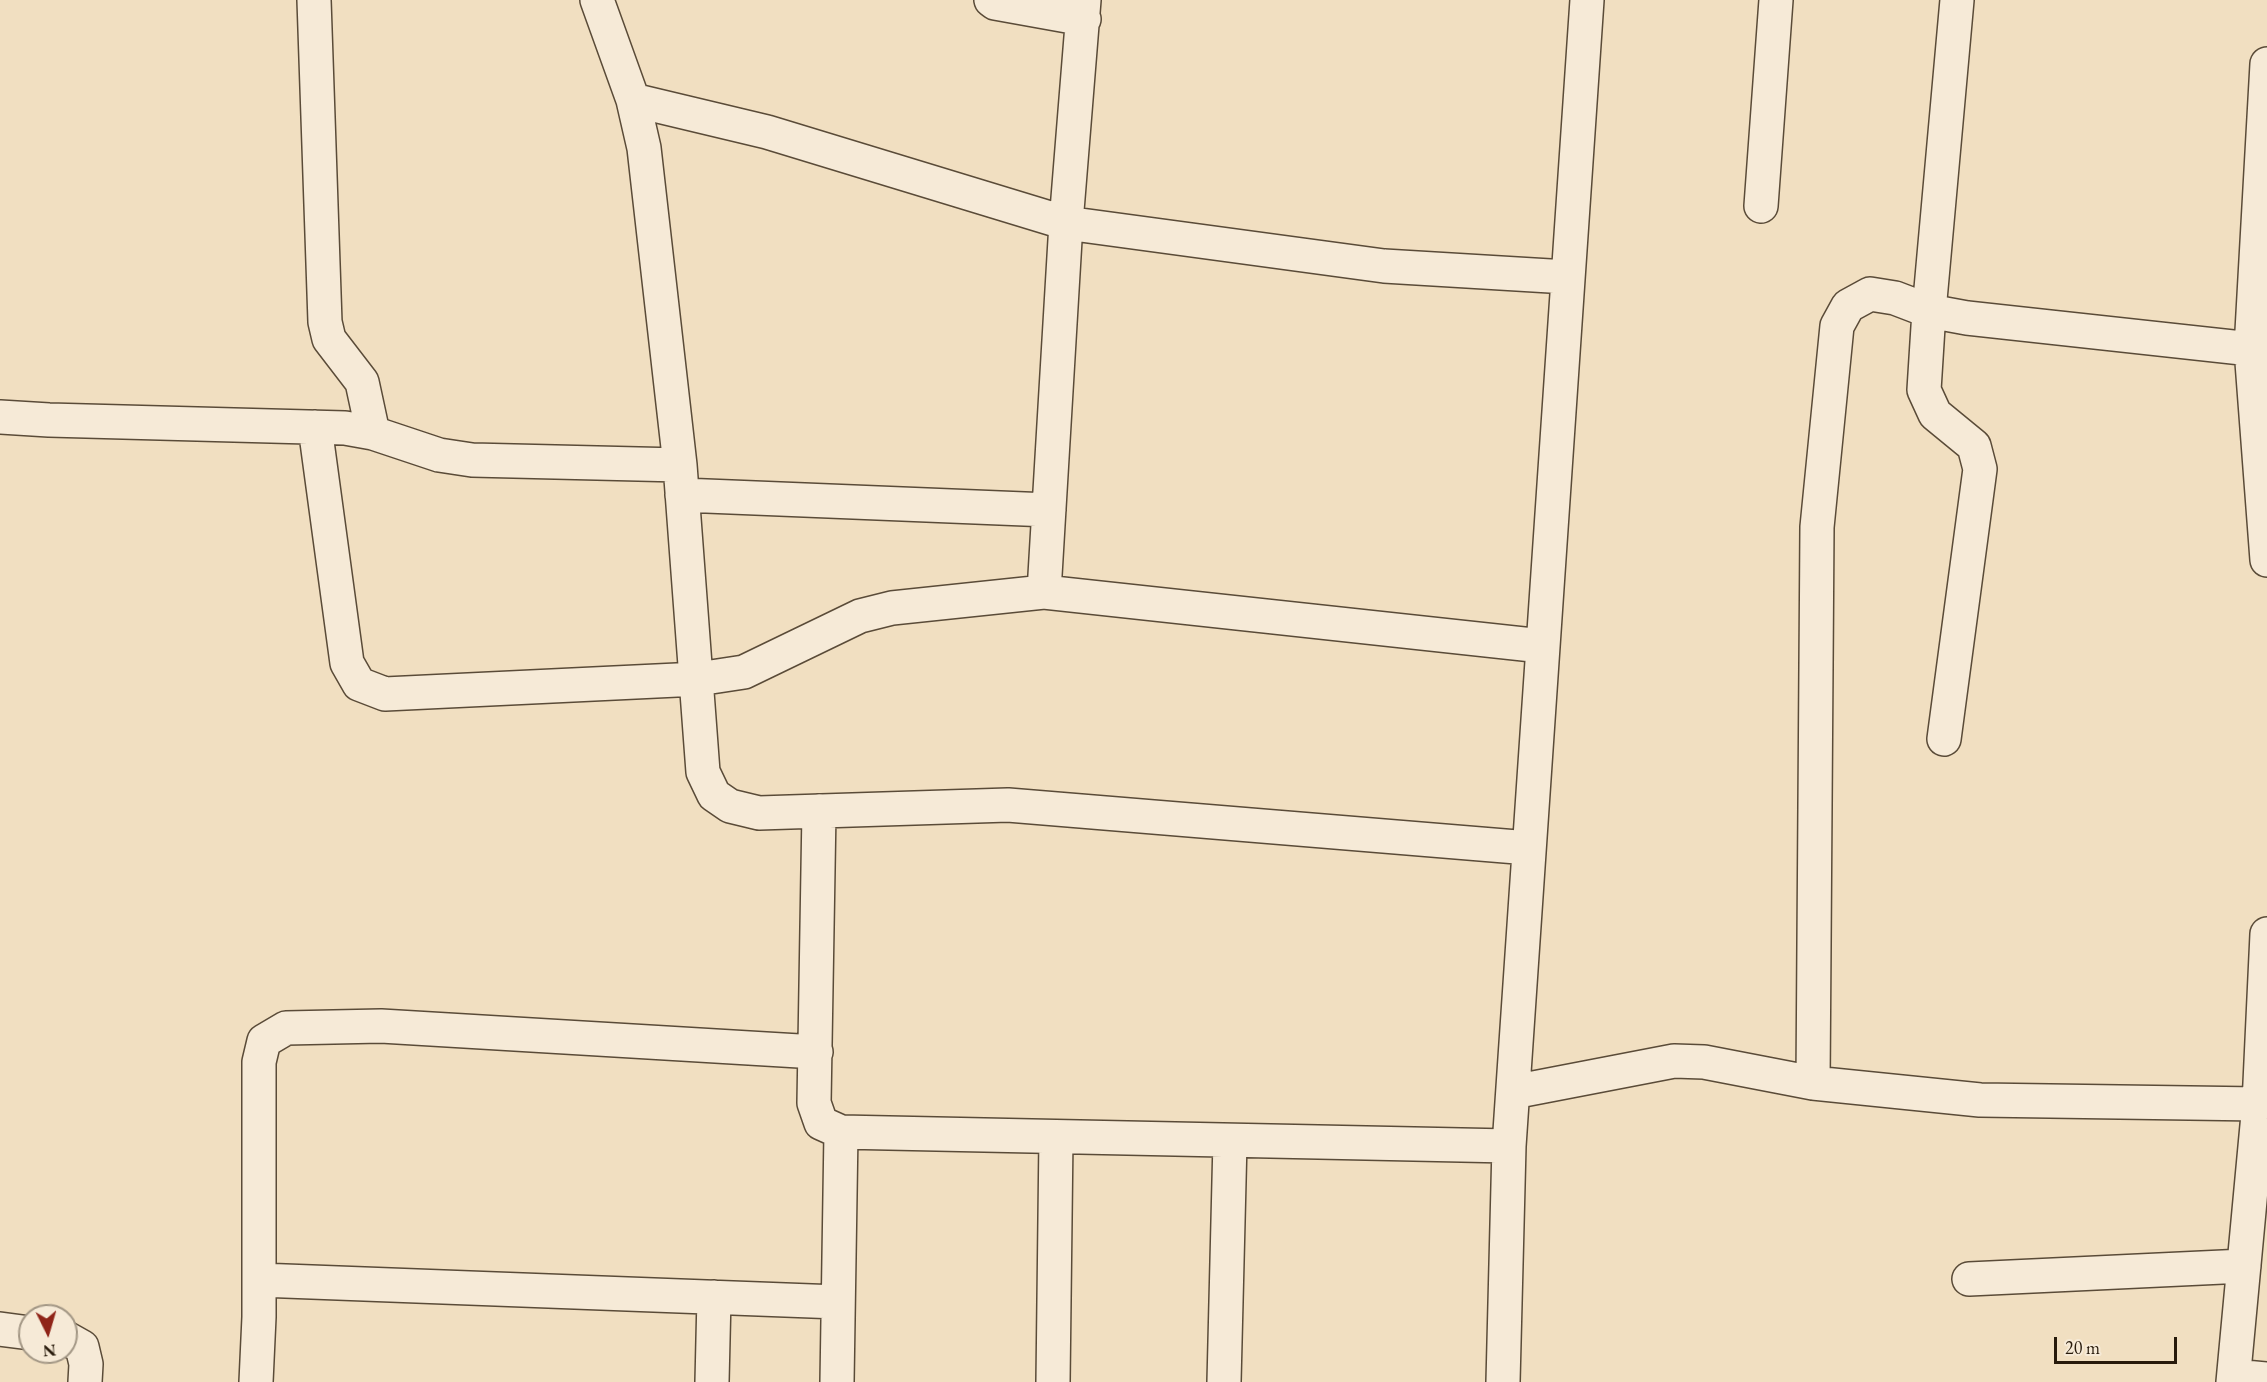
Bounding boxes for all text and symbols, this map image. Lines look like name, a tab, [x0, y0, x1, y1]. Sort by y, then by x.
north arrow	[18, 1304, 78, 1364]
scale bar	[2057, 1325, 2180, 1363]
text: 20 m	[2065, 1336, 2100, 1359]
text: N	[42, 1339, 57, 1361]

